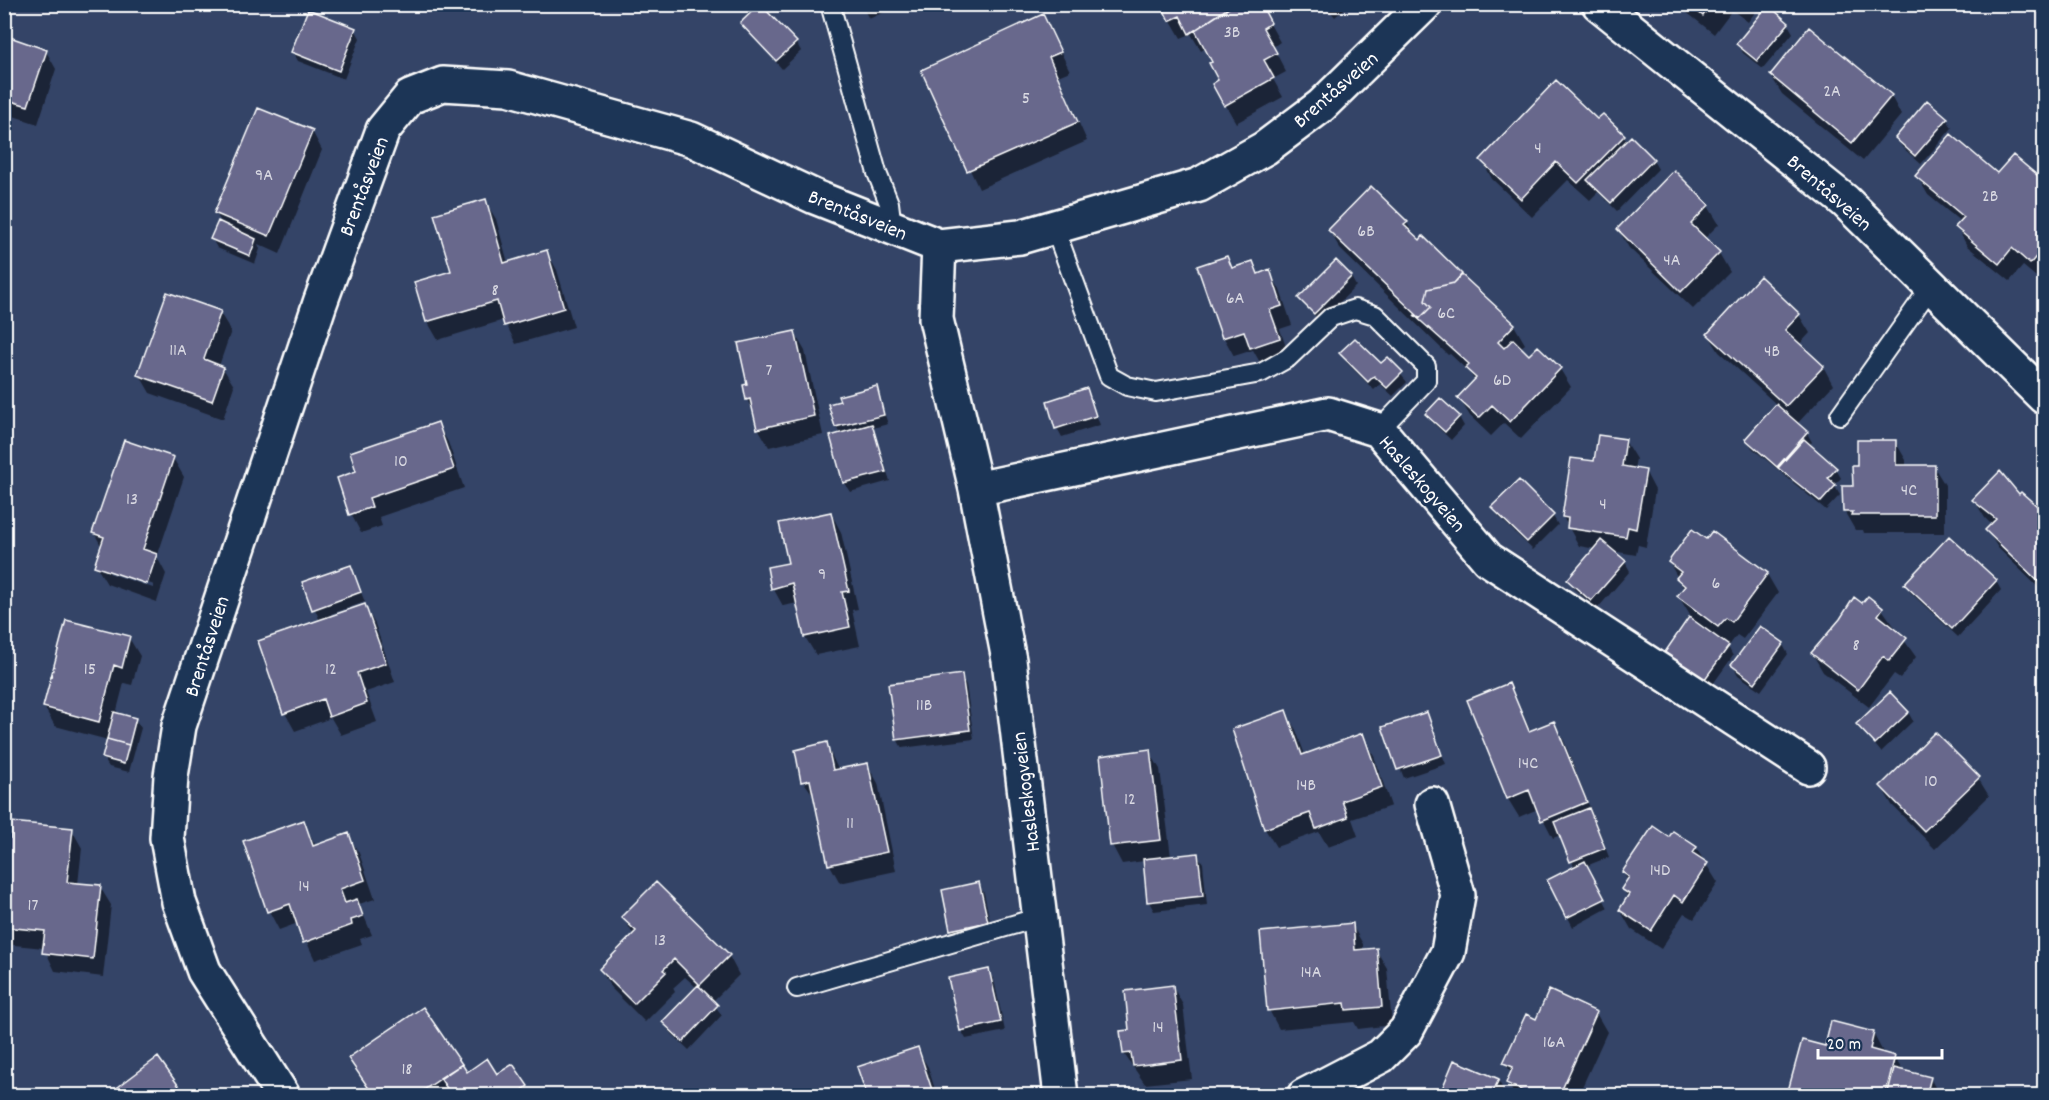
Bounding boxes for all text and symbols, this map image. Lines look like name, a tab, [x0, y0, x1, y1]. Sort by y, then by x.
house number: 3B	[1224, 21, 1240, 46]
street label: Brentåsveien	[1288, 46, 1386, 137]
house number: 2A	[1823, 80, 1841, 105]
house number: 5	[1022, 87, 1030, 112]
street label: Brentåsveien	[333, 133, 399, 241]
house number: 4	[1534, 137, 1542, 162]
street label: Brentåsveien	[1779, 149, 1877, 240]
house number: 9A	[255, 164, 273, 189]
street label: Brentåsveien	[803, 183, 911, 250]
house number: 2B	[1982, 185, 1998, 210]
house number: 6B	[1357, 220, 1375, 245]
house number: 4A	[1663, 249, 1681, 274]
house number: 8	[491, 279, 499, 304]
house number: 6A	[1226, 287, 1244, 312]
house number: 6C	[1437, 302, 1455, 327]
house number: 11A	[169, 339, 187, 364]
house number: 4B	[1764, 340, 1780, 365]
house number: 7	[766, 359, 773, 384]
house number: 6D	[1493, 369, 1511, 394]
street label: Hasleskogveien	[1370, 430, 1472, 540]
house number: 10	[394, 450, 408, 475]
house number: 4C	[1901, 479, 1917, 504]
house number: 13	[126, 488, 138, 513]
house number: 4	[1599, 493, 1607, 518]
house number: 9	[818, 563, 826, 588]
house number: 6	[1712, 572, 1720, 597]
street label: Brentåsveien	[178, 593, 239, 701]
house number: 8	[1852, 634, 1860, 659]
house number: 15	[84, 658, 96, 683]
house number: 12	[325, 658, 337, 683]
house number: 11B	[916, 694, 932, 719]
street label: Hasleskogveien	[1006, 730, 1050, 853]
house number: 14C	[1518, 752, 1538, 777]
house number: 10	[1924, 770, 1938, 795]
house number: 14B	[1296, 774, 1316, 799]
house number: 12	[1124, 788, 1136, 813]
house number: 11	[846, 812, 854, 837]
house number: 14D	[1650, 859, 1670, 884]
house number: 14	[298, 875, 310, 900]
house number: 17	[28, 894, 39, 919]
house number: 13	[654, 929, 666, 954]
house number: 14A	[1300, 961, 1322, 986]
house number: 14	[1152, 1016, 1164, 1041]
scale bar	[1818, 1022, 1942, 1060]
house number: 16A	[1543, 1031, 1565, 1056]
text: 20 m	[1827, 1033, 1861, 1058]
house number: 18	[401, 1058, 413, 1083]

